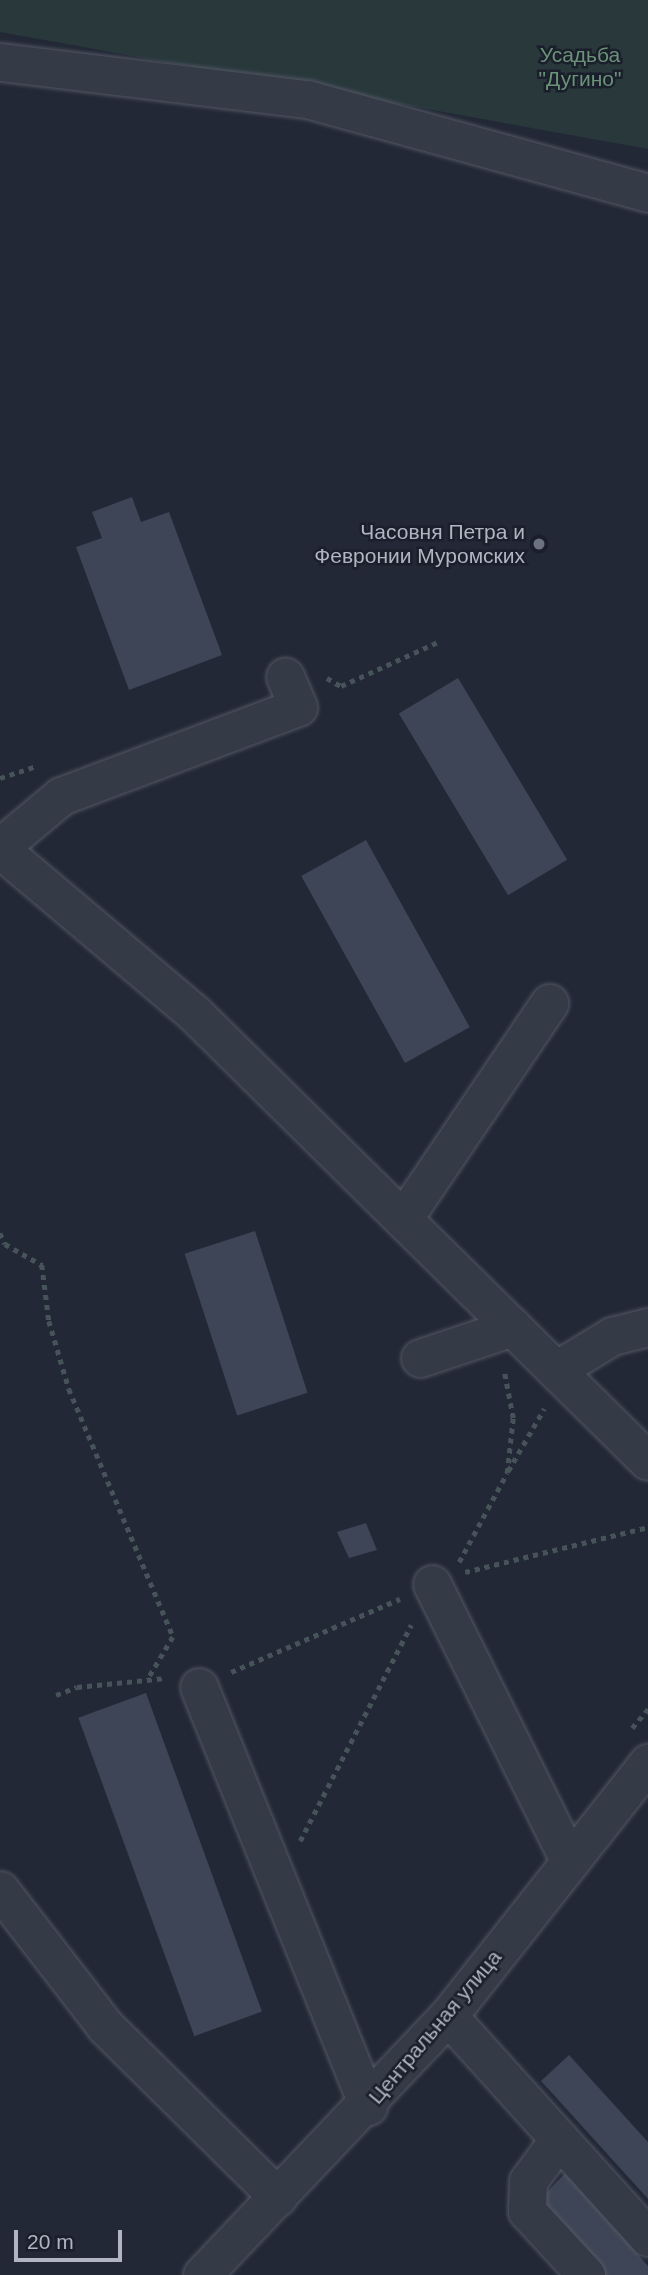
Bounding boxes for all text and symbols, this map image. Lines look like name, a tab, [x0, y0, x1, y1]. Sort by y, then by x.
park label: Усадьба "Дугино"	[539, 42, 621, 92]
place label: Часовня Петра и Февронии Муромских	[314, 519, 525, 569]
marker: Часовня Петра и Февронии Муромских	[531, 536, 547, 552]
street label: Центральная улица	[363, 1945, 507, 2109]
scale bar	[18, 2216, 126, 2260]
text: 20 m	[27, 2230, 74, 2253]

